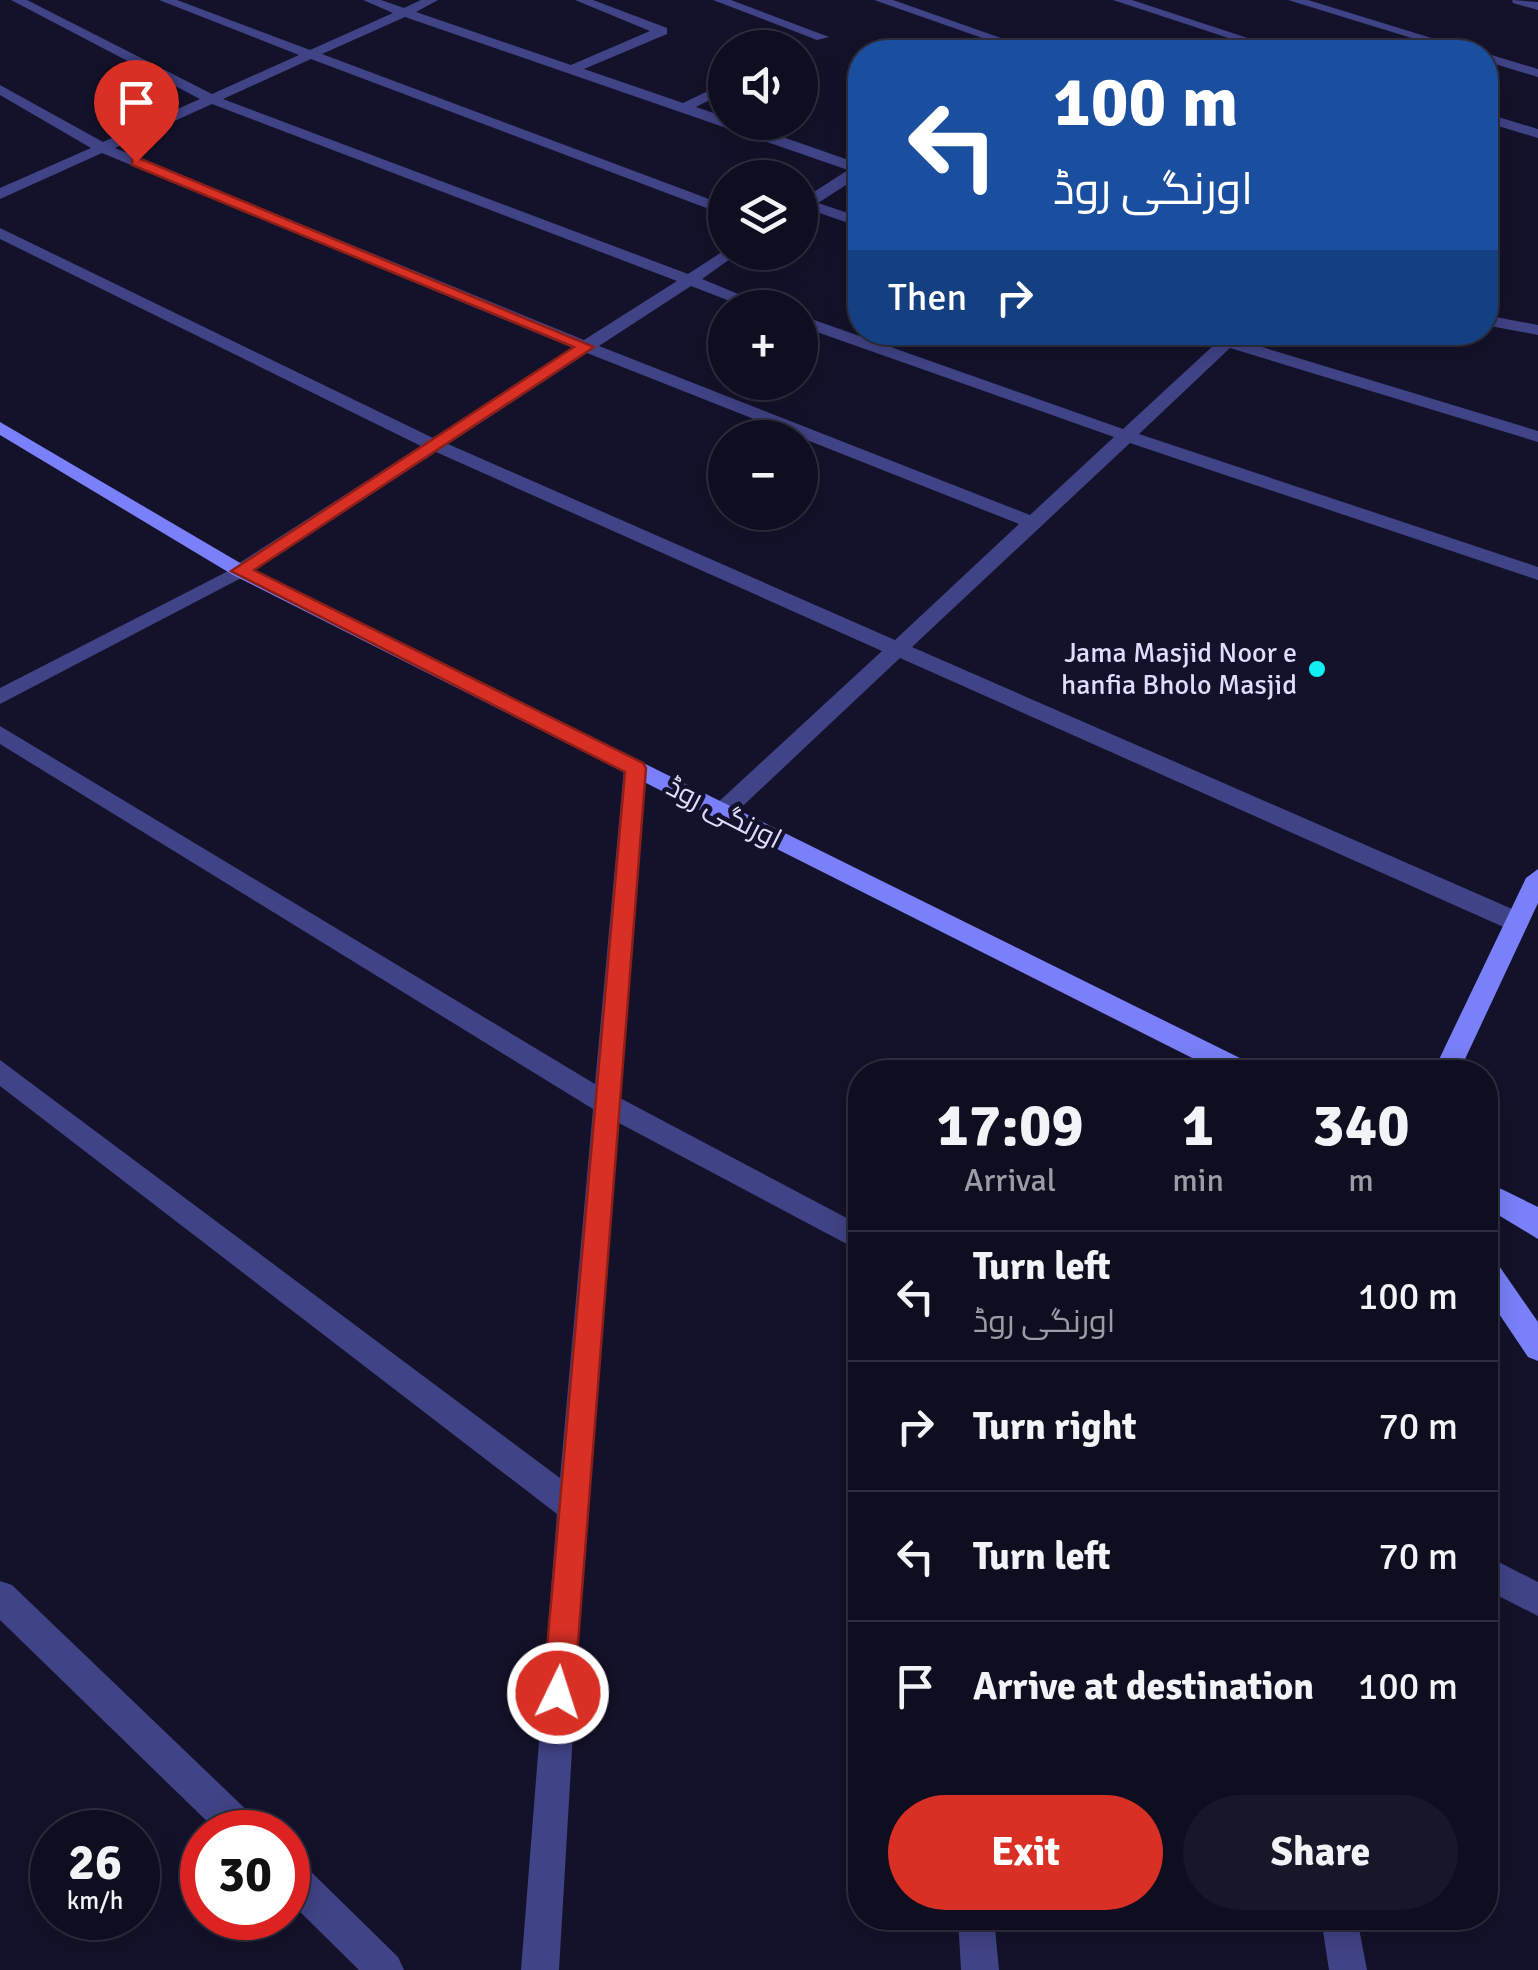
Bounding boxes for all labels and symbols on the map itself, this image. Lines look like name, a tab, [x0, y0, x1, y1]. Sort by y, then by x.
pin	[94, 60, 179, 163]
place label: Jama Masjid Noor e hanfia Bholo Masjid	[1061, 636, 1297, 702]
marker: Jama Masjid Noor e hanfia Bholo Masjid	[1306, 658, 1328, 680]
street label: اورنگی روڈ	[661, 770, 787, 856]
position arrow	[506, 1641, 610, 1745]
speed limit sign: 30	[180, 1810, 310, 1940]

